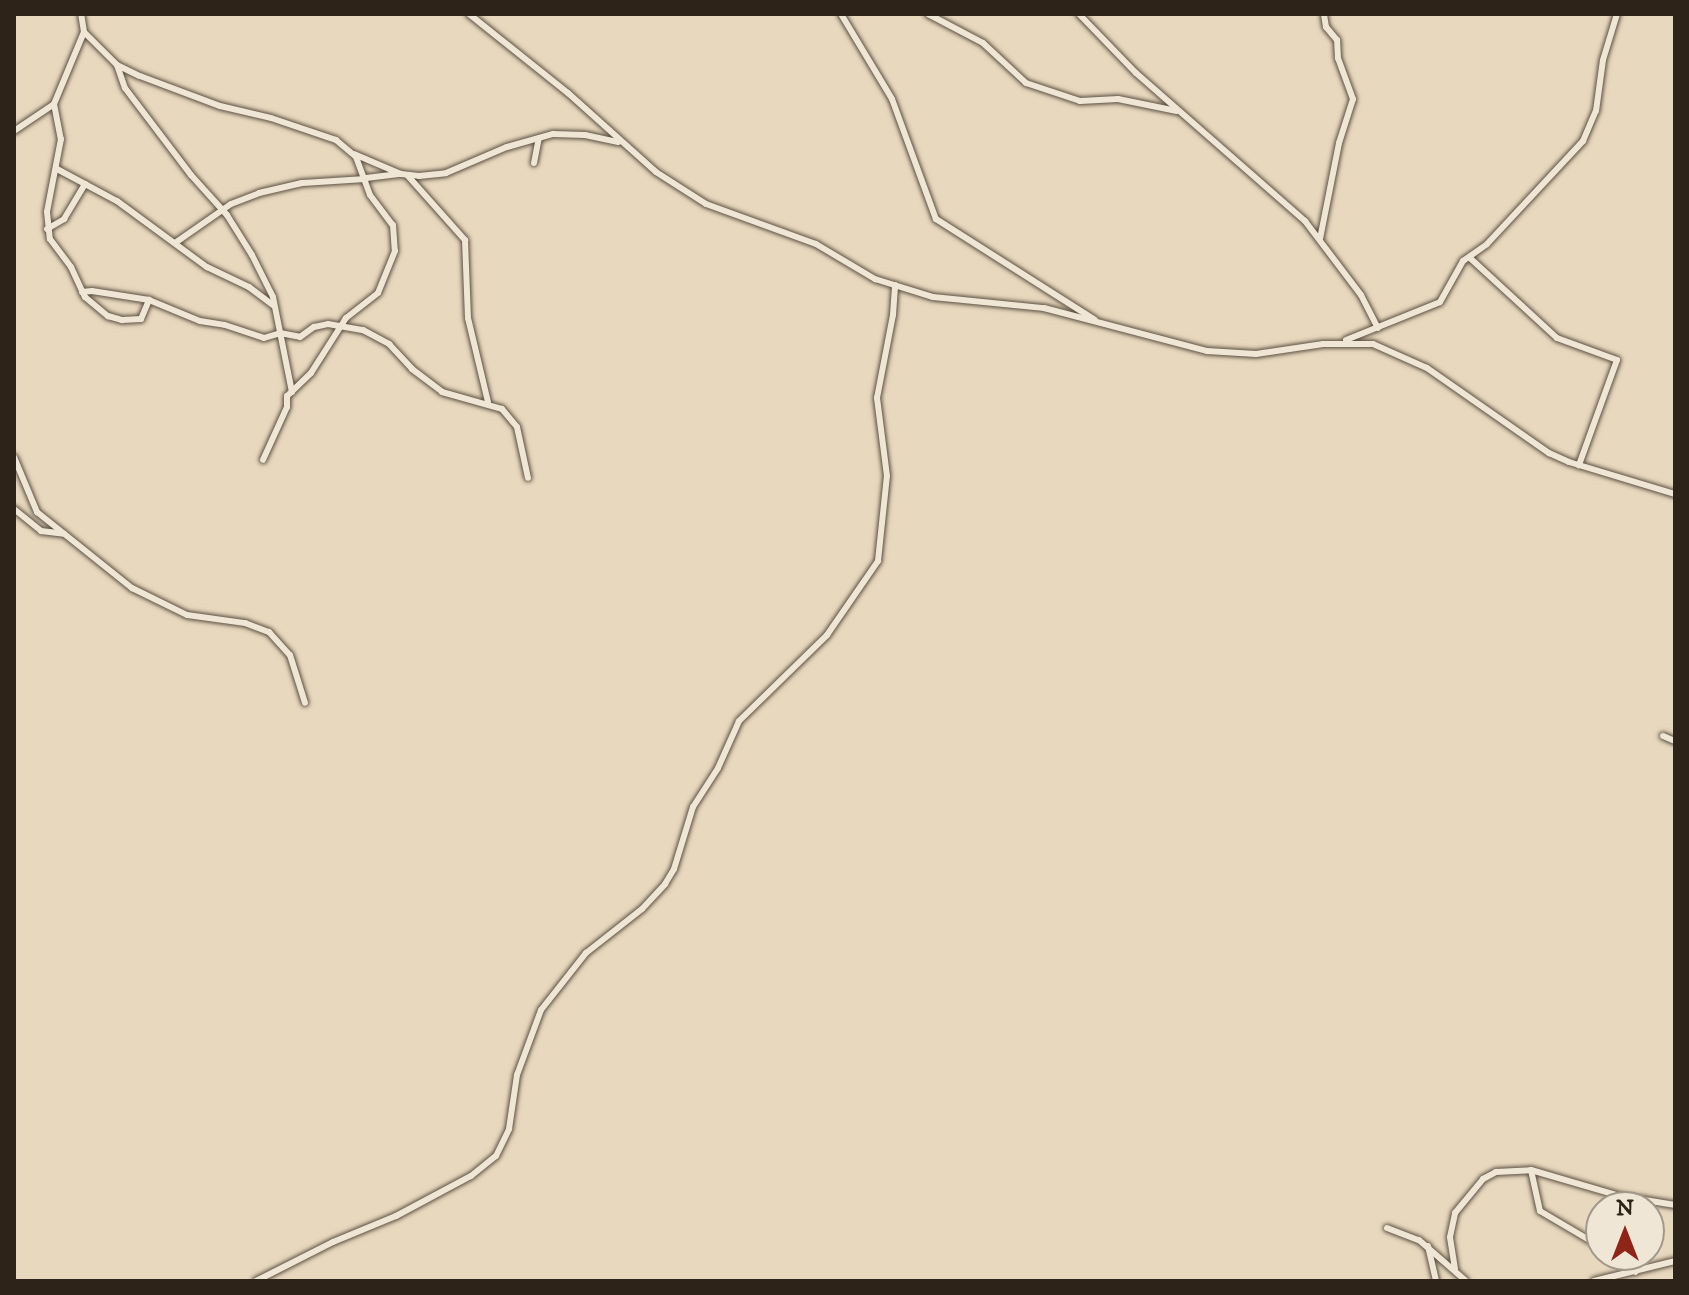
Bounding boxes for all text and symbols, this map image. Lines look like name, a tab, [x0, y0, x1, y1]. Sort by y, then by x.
north arrow	[1585, 1191, 1665, 1271]
text: N	[1616, 1195, 1634, 1222]

